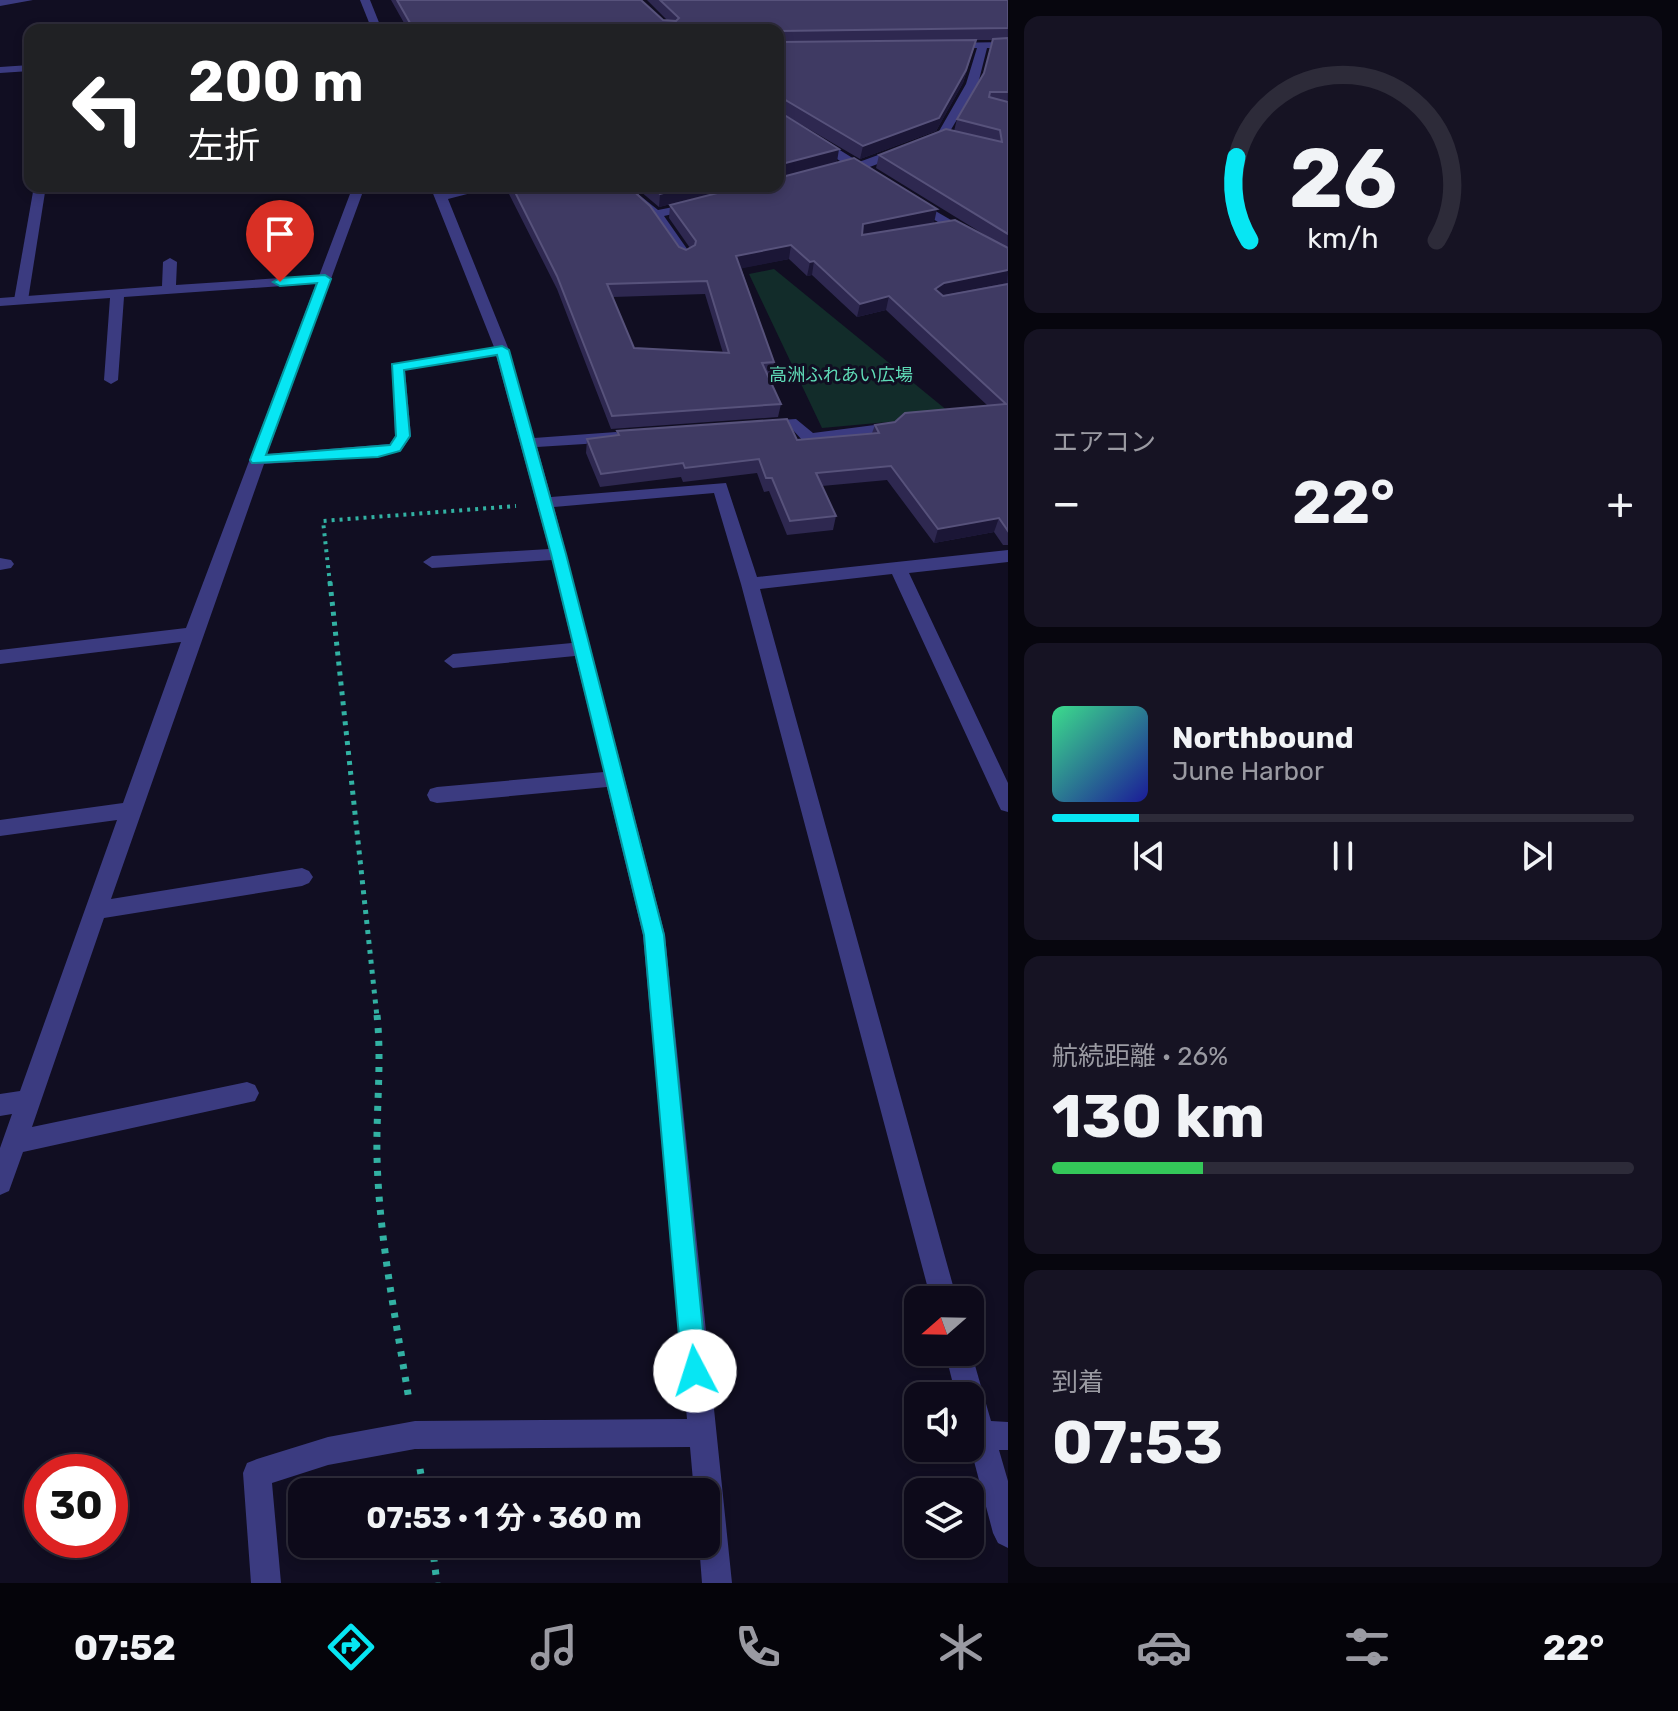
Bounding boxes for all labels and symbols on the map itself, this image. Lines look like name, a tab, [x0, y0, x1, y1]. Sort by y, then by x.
pin	[246, 200, 314, 282]
park label: 高洲ふれあい広場	[769, 364, 913, 386]
north arrow	[904, 1286, 984, 1366]
position arrow	[653, 1329, 737, 1413]
speed limit sign: 30	[24, 1454, 128, 1558]

